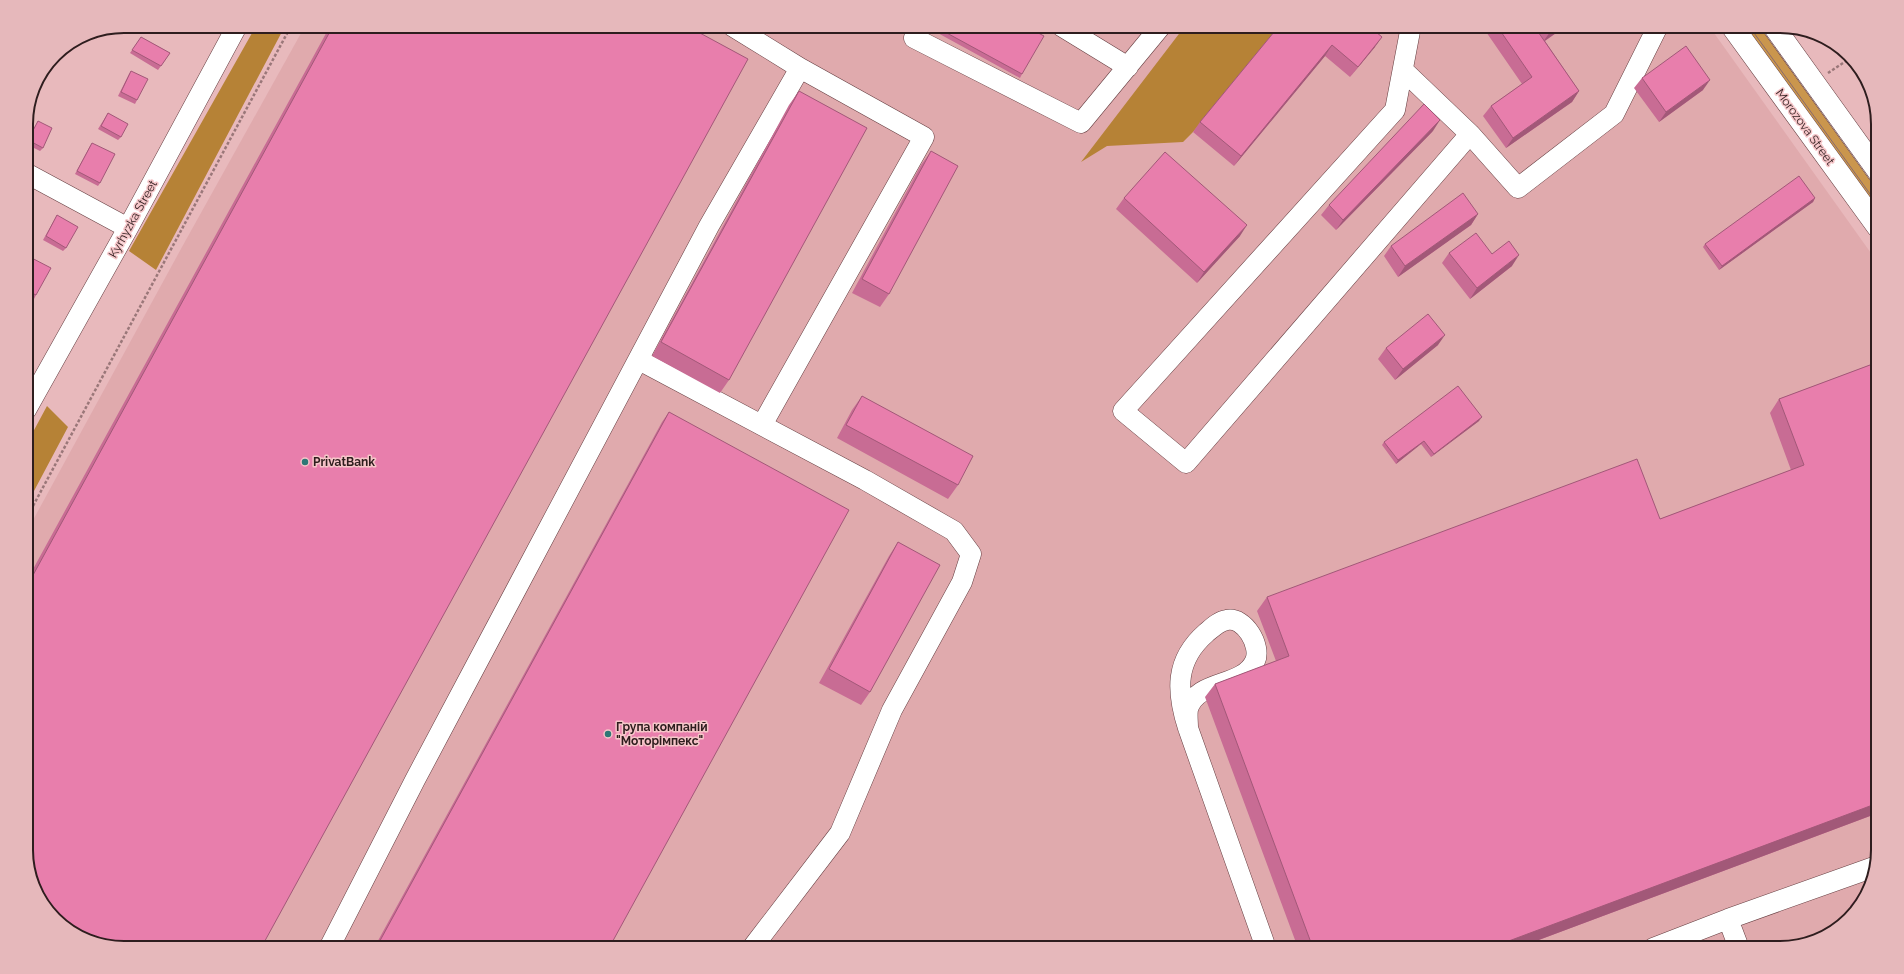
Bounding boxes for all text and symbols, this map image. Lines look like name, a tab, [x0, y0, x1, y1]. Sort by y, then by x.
street label: Morozova Street	[1773, 86, 1837, 168]
street label: Kyrhyzka Street	[106, 178, 160, 260]
place label: PrivatBank	[313, 455, 375, 469]
marker: PrivatBank	[300, 457, 310, 467]
place label: Група компаній "Моторімпекс"	[616, 720, 708, 748]
marker: Група компаній "Моторімпекс"	[603, 729, 613, 739]

